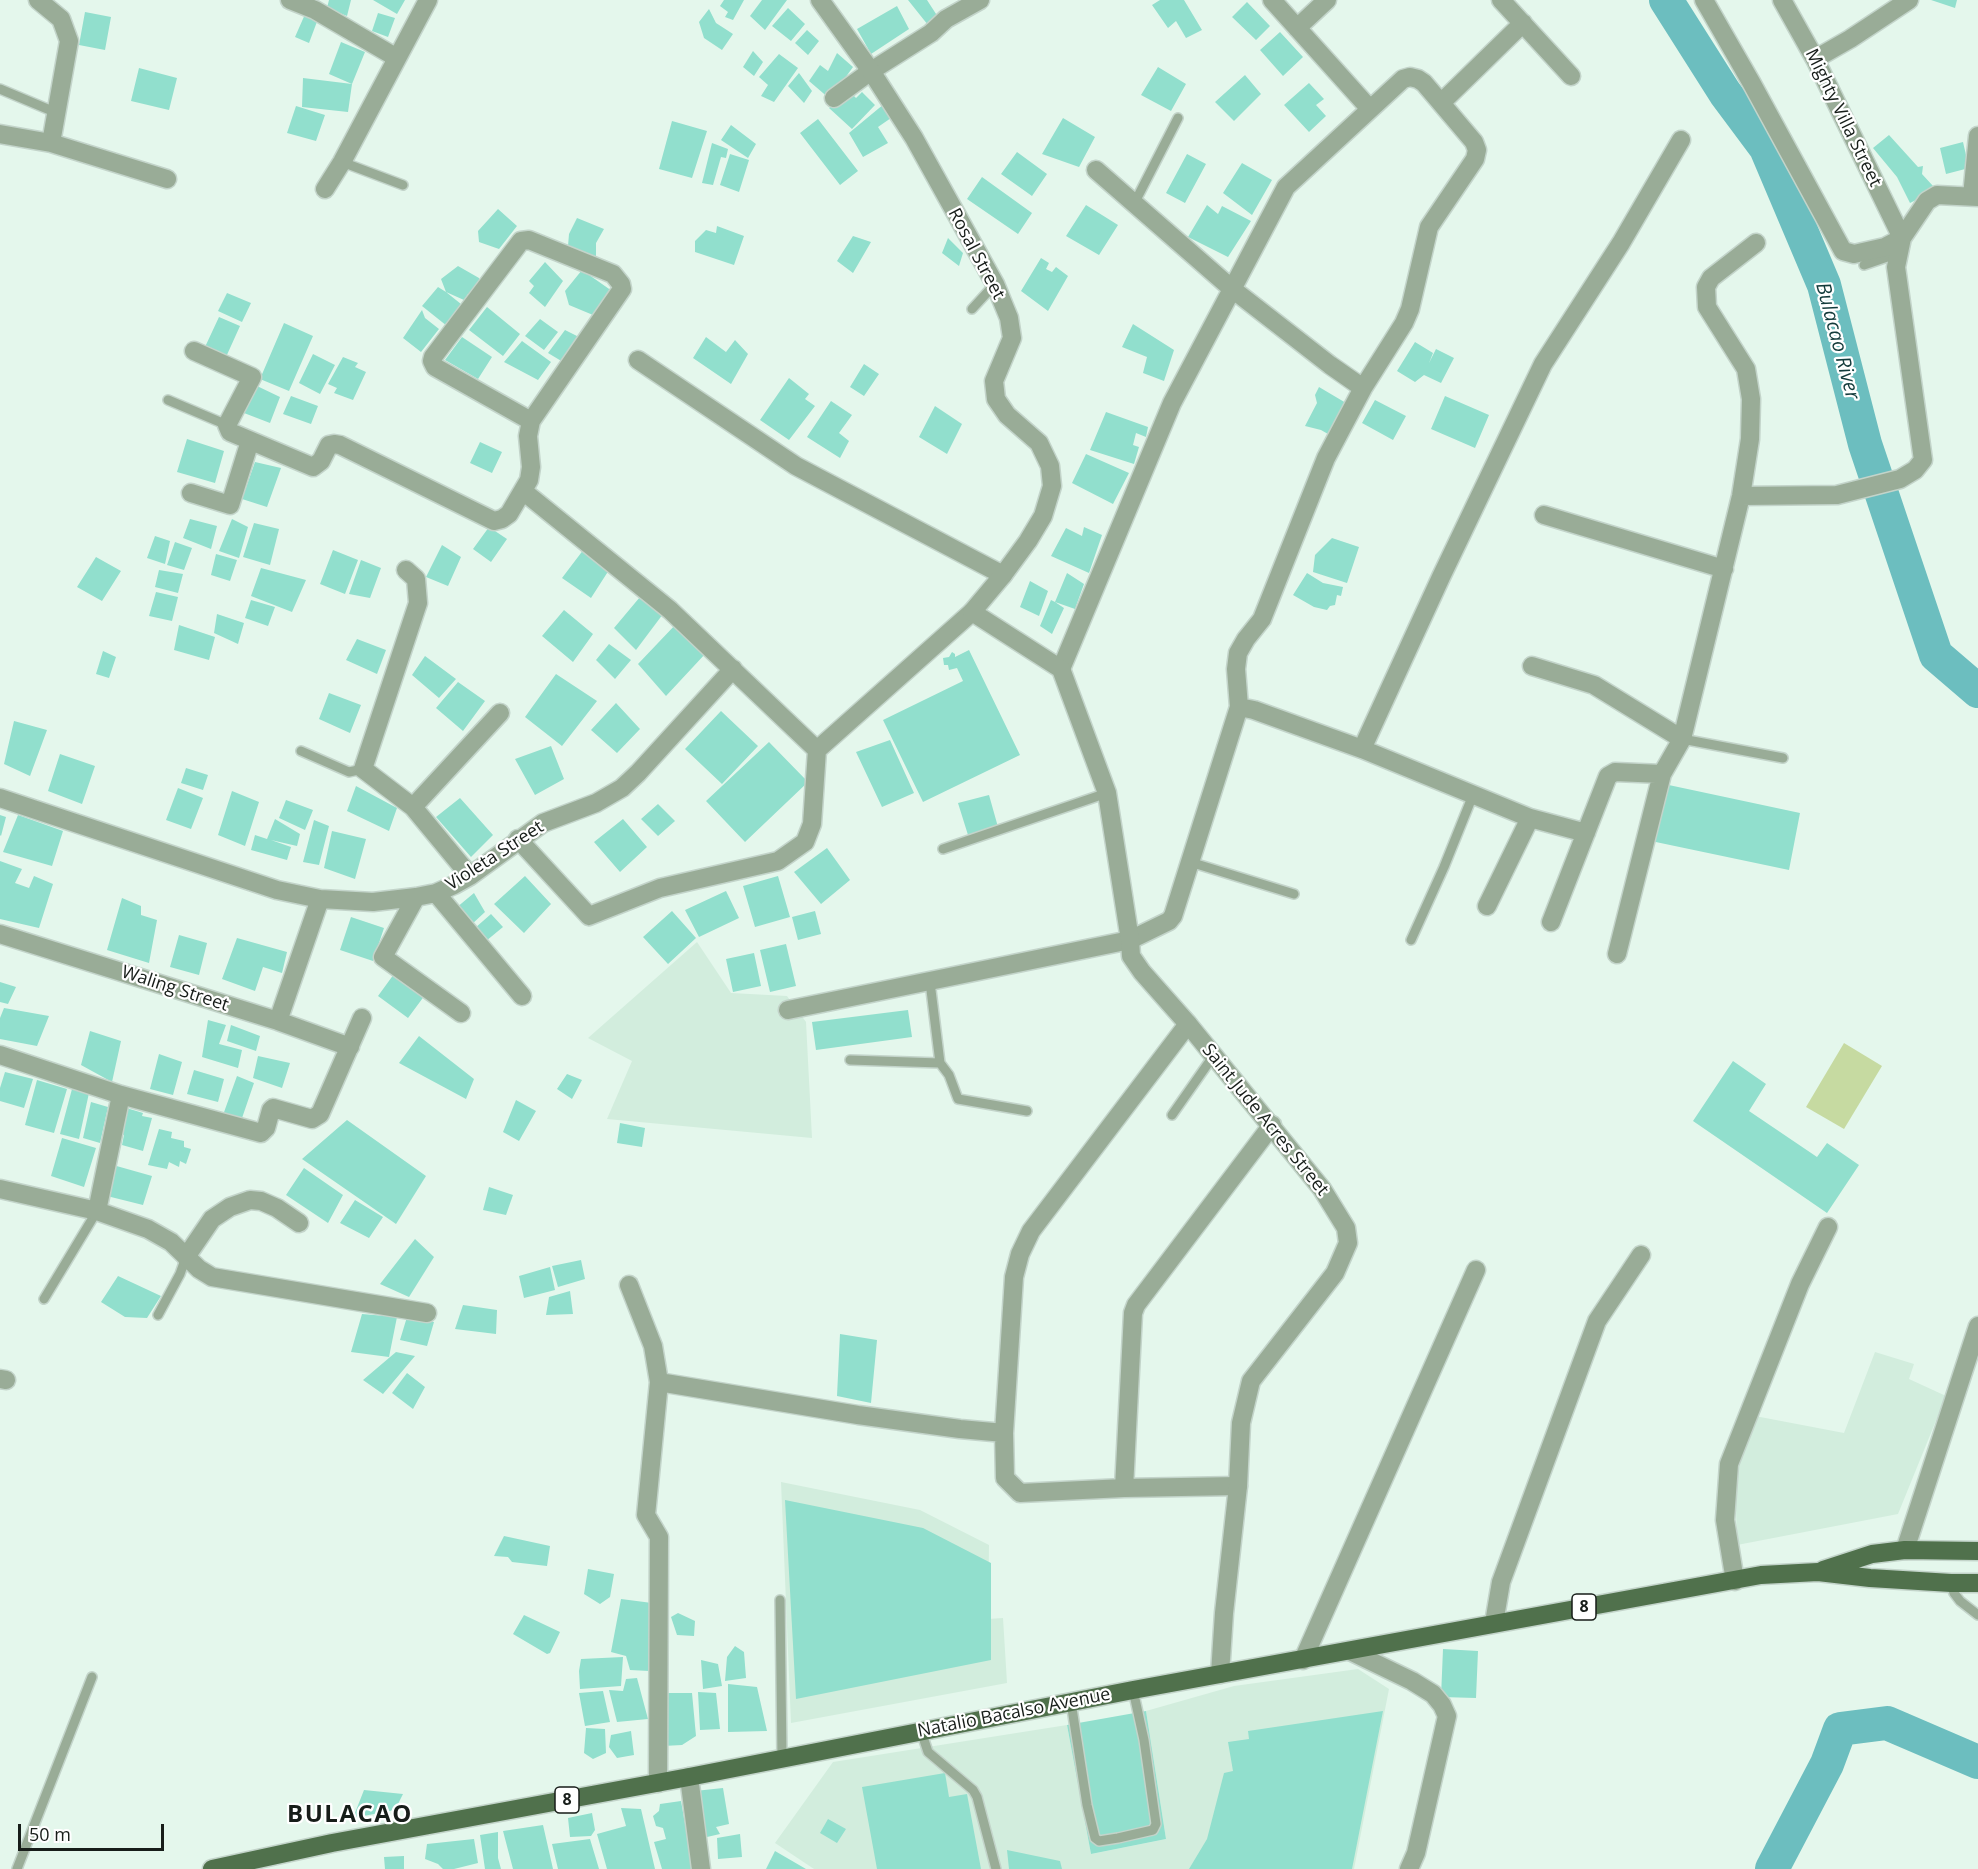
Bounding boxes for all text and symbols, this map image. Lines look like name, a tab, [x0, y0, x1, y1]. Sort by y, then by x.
street label: Mighty Villa Street	[1800, 45, 1886, 191]
street label: Rosal Street	[943, 205, 1009, 303]
water label: Bulacao River	[1810, 280, 1864, 402]
street label: Violeta Street	[442, 816, 548, 896]
street label: Waling Street	[119, 962, 231, 1016]
street label: Saint Jude Acres Street	[1197, 1040, 1333, 1200]
road number: 8	[1572, 1594, 1596, 1620]
street label: Natalio Bacalso Avenue	[916, 1684, 1112, 1742]
road number: 8	[555, 1787, 579, 1813]
district label: BULACAO	[287, 1801, 413, 1829]
scale bar	[21, 1812, 166, 1850]
text: 50 m	[29, 1822, 71, 1846]

